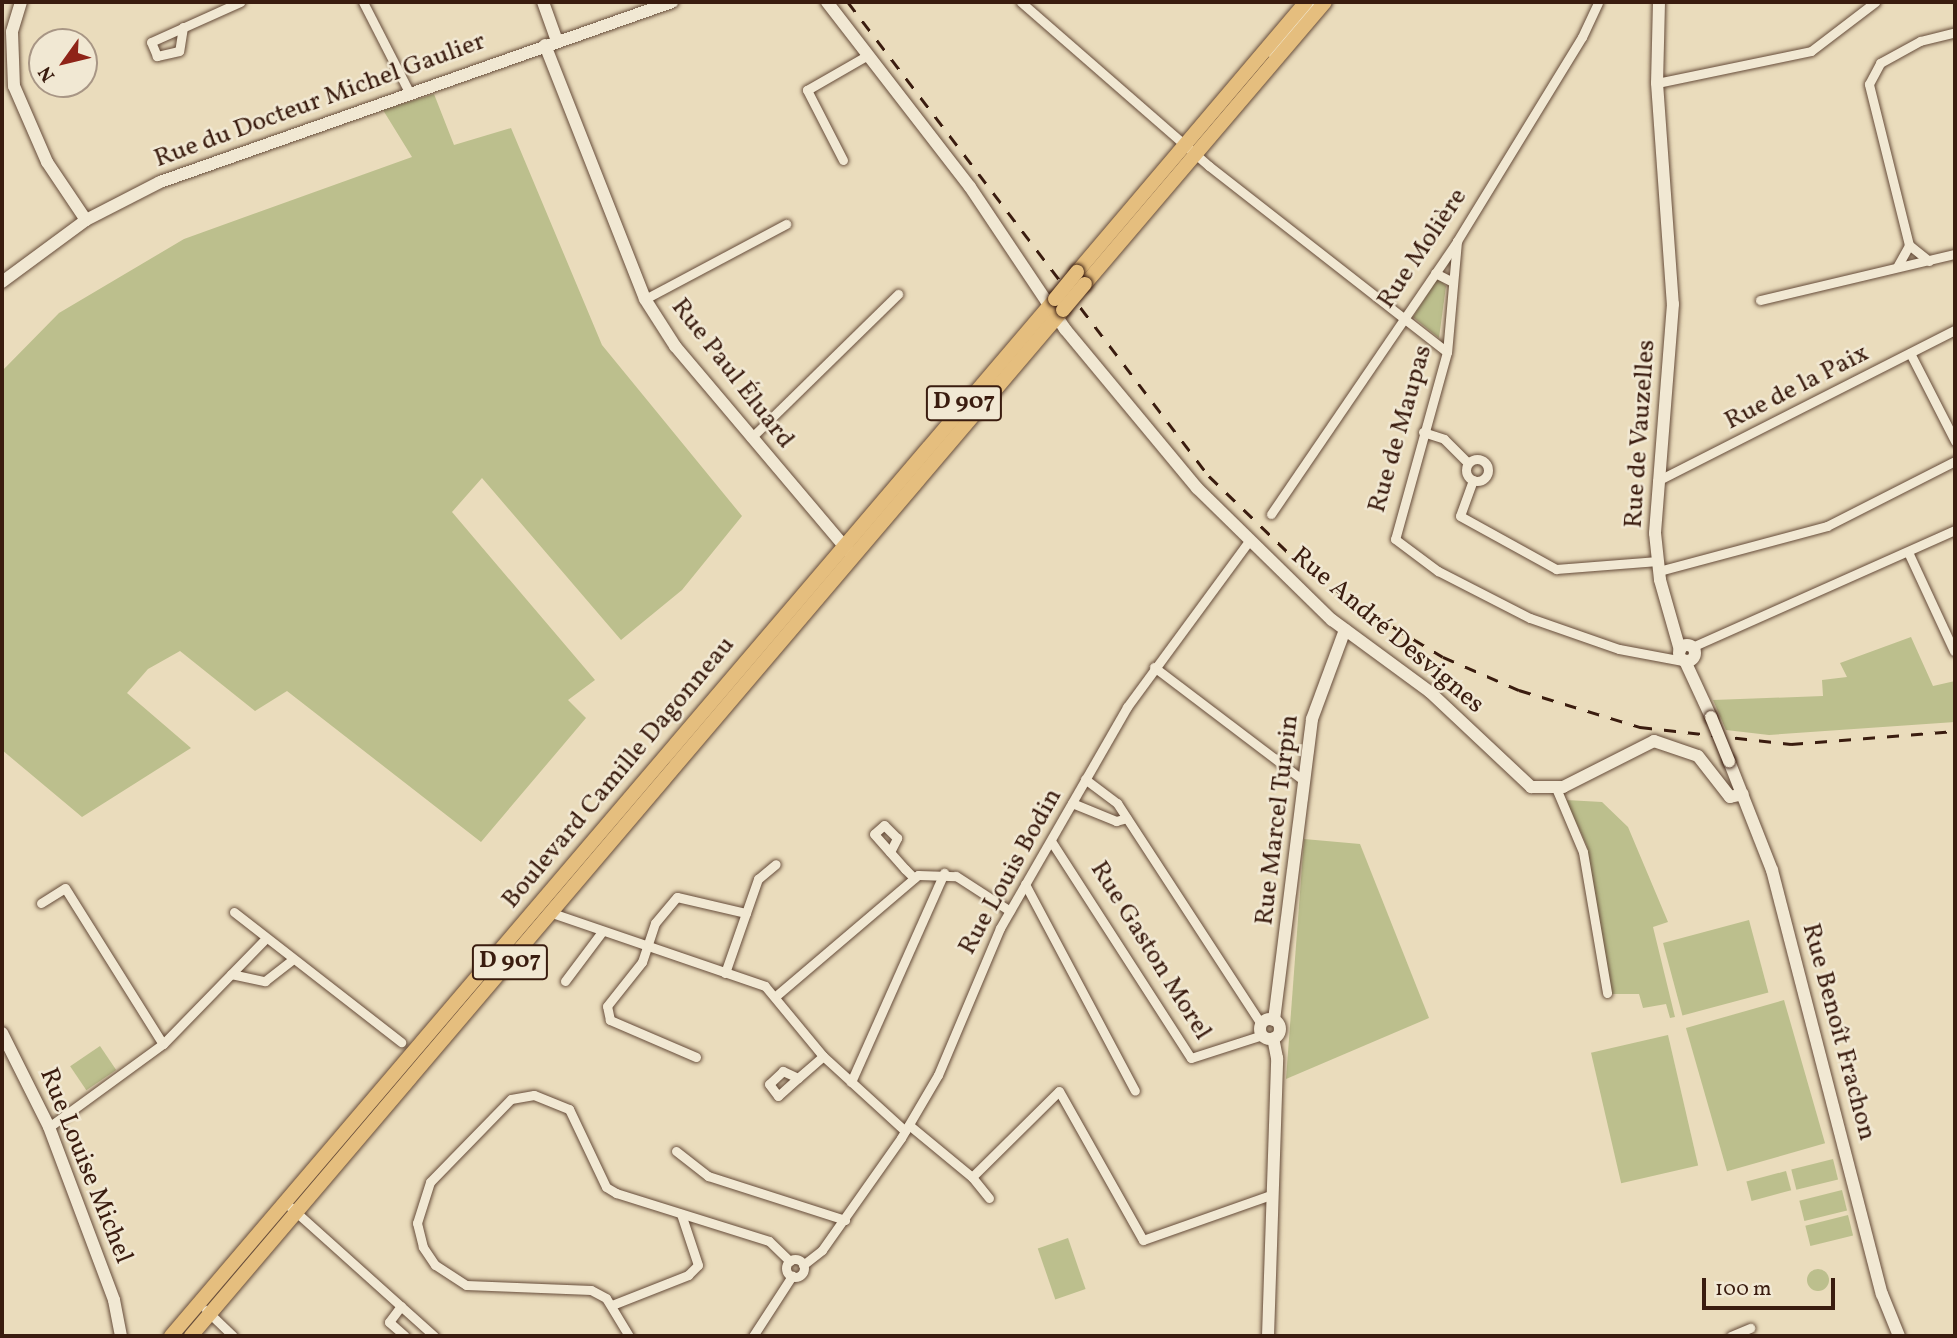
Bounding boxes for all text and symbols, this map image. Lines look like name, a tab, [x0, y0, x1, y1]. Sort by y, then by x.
street label: Rue du Docteur Michel Gaulier	[150, 26, 490, 176]
north arrow	[28, 28, 98, 98]
text: N	[33, 61, 62, 87]
street label: Rue Molière	[1371, 183, 1475, 315]
street label: Rue Paul Éluard	[664, 293, 800, 455]
street label: Rue de Vauzelles	[1619, 338, 1663, 530]
street label: Rue de la Paix	[1720, 338, 1874, 438]
street label: Rue de Maupas	[1362, 342, 1440, 516]
road number: D 907	[926, 382, 1002, 424]
street label: Rue André Desvignes	[1284, 541, 1490, 721]
street label: Boulevard Camille Dagonneau	[496, 631, 742, 915]
street label: Rue Marcel Turpin	[1250, 713, 1306, 927]
street label: Rue Louis Bodin	[952, 783, 1070, 961]
street label: Rue Gaston Morel	[1082, 856, 1218, 1046]
street label: Rue Benoît Frachon	[1794, 920, 1882, 1144]
road number: D 907	[472, 942, 548, 982]
street label: Rue Louise Michel	[32, 1064, 138, 1268]
scale bar	[1705, 1264, 1838, 1308]
text: 100 m	[1715, 1275, 1772, 1304]

